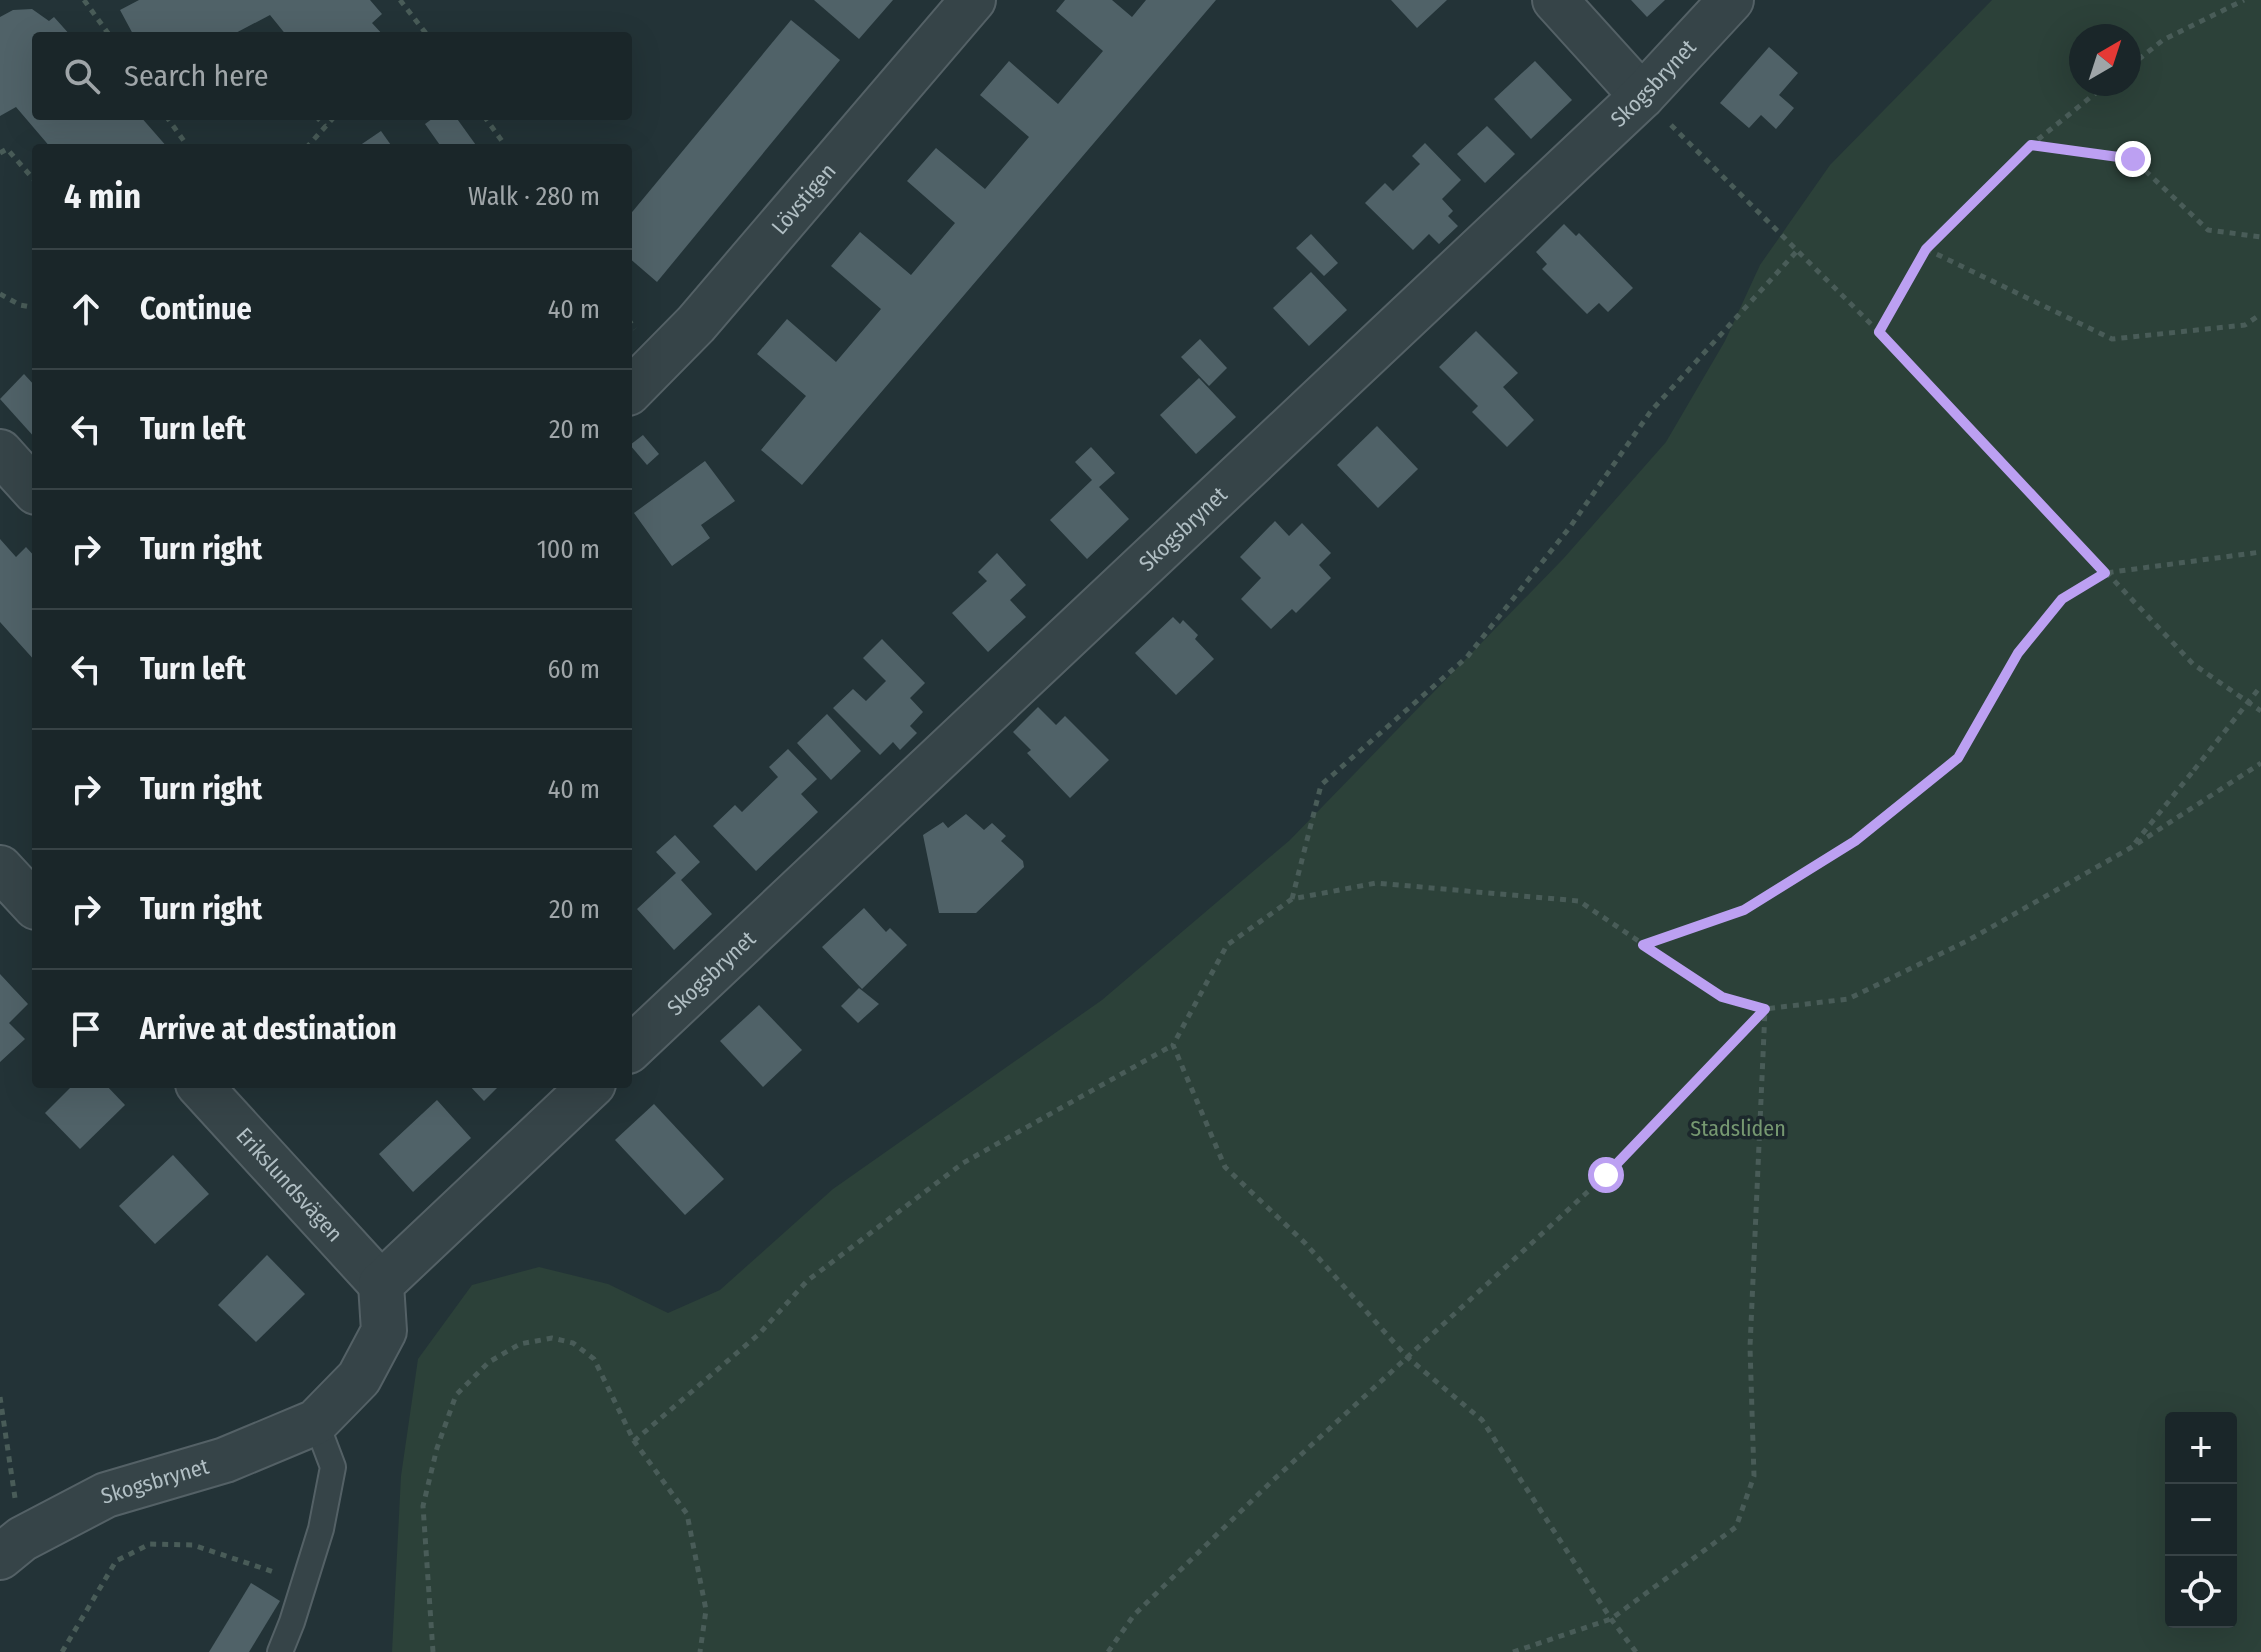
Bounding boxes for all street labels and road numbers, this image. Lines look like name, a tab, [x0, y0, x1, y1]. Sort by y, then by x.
street label: Skogsbrynet	[1605, 33, 1702, 133]
street label: Lövstigen	[766, 158, 842, 240]
street label: Skogsbrynet	[1133, 480, 1233, 577]
street label: Skogsbrynet	[662, 925, 762, 1021]
street label: Erikslundsvägen	[230, 1122, 348, 1247]
street label: Skogsbrynet	[98, 1452, 213, 1510]

